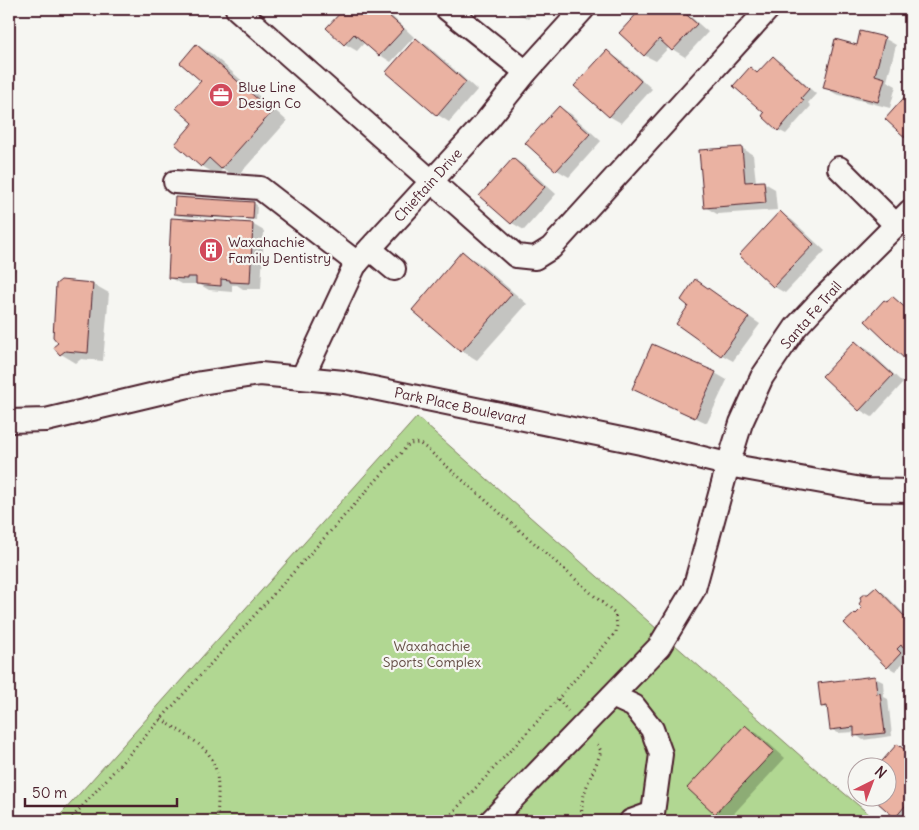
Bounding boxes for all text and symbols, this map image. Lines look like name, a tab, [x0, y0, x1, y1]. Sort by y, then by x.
place label: Blue Line Design Co	[238, 78, 301, 112]
office icon: Blue Line Design Co	[208, 82, 234, 108]
street label: Chieftain Drive	[390, 144, 466, 226]
place label: Waxahachie Family Dentistry	[228, 233, 331, 267]
building icon: Waxahachie Family Dentistry	[198, 237, 224, 263]
street label: Santa Fe Trail	[777, 277, 845, 353]
street label: Park Place Boulevard	[393, 383, 527, 429]
park label: Waxahachie Sports Complex	[383, 637, 481, 671]
north arrow	[846, 758, 896, 808]
text: N	[871, 762, 890, 782]
scale bar	[25, 775, 178, 807]
text: 50 m	[32, 783, 67, 802]

